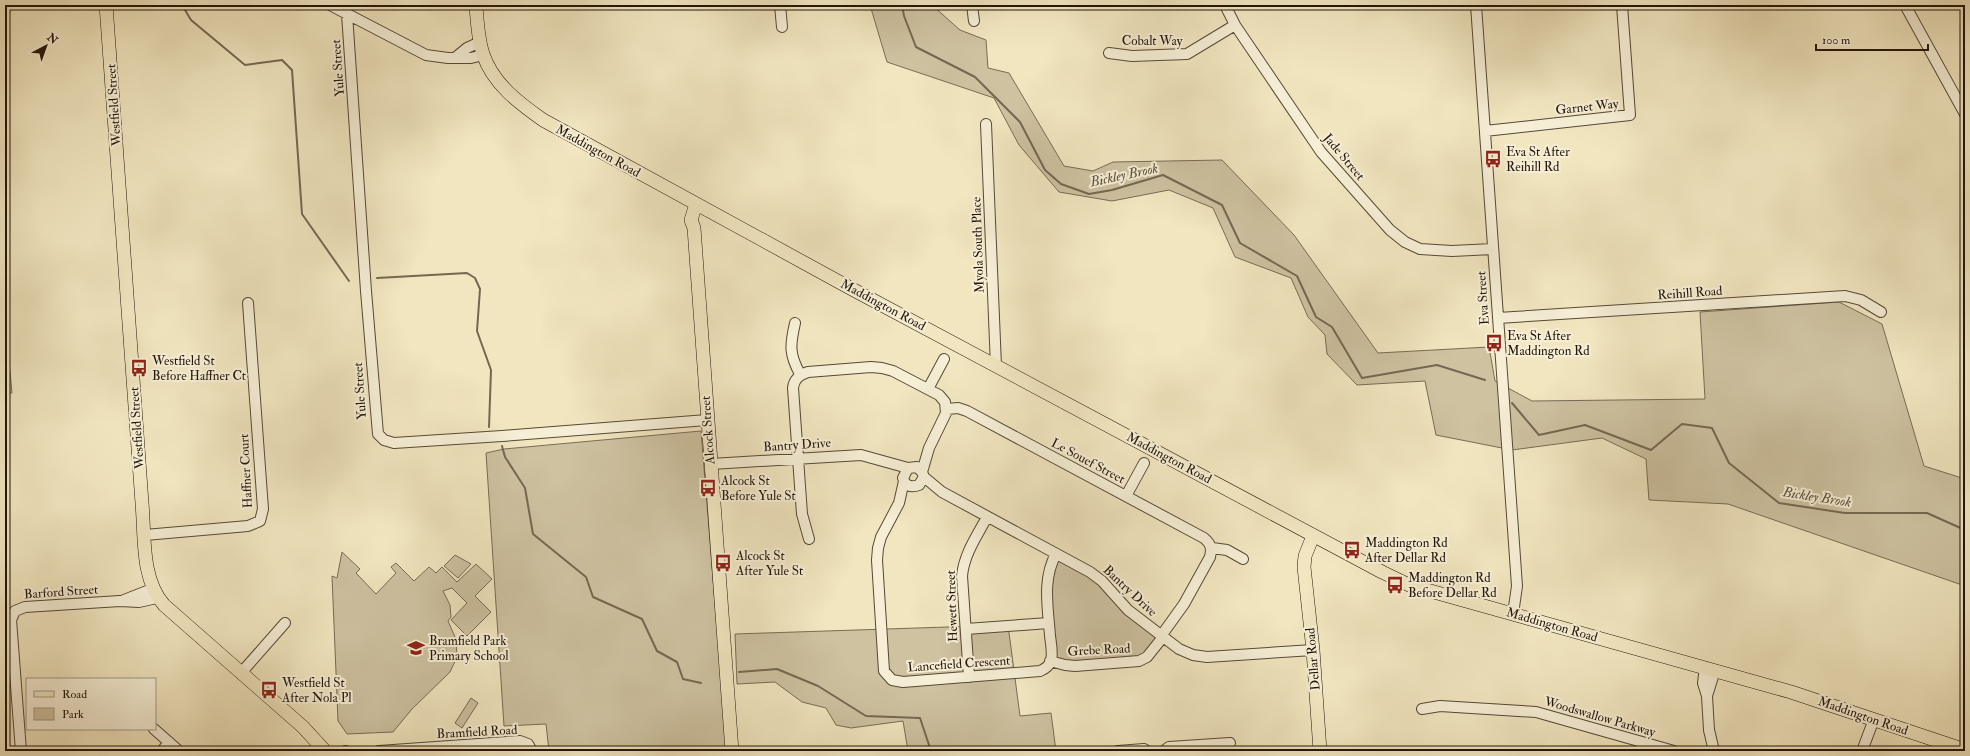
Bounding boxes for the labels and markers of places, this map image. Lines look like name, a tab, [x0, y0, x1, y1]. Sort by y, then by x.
place label: Eva St After Reihill Rd	[1506, 144, 1570, 175]
bus stop icon: Eva St After Reihill Rd	[1483, 149, 1503, 169]
place label: Eva St After Maddington Rd	[1507, 328, 1590, 359]
bus stop icon: Eva St After Maddington Rd	[1484, 333, 1504, 353]
place label: Westfield St Before Haffner Ct	[151, 353, 246, 384]
bus stop icon: Westfield St Before Haffner Ct	[129, 358, 149, 378]
place label: Alcock St Before Yule St	[720, 473, 796, 504]
bus stop icon: Alcock St Before Yule St	[698, 478, 718, 498]
place label: Maddington Rd After Dellar Rd	[1364, 535, 1448, 566]
bus stop icon: Maddington Rd After Dellar Rd	[1342, 540, 1362, 560]
place label: Alcock St After Yule St	[735, 548, 803, 579]
bus stop icon: Alcock St After Yule St	[713, 553, 733, 573]
place label: Maddington Rd Before Dellar Rd	[1408, 570, 1497, 601]
bus stop icon: Maddington Rd Before Dellar Rd	[1385, 575, 1405, 595]
place label: Bramfield Park Primary School	[429, 633, 509, 665]
school or university icon: Bramfield Park Primary School	[406, 638, 426, 658]
place label: Westfield St After Nola Pl	[281, 675, 352, 706]
bus stop icon: Westfield St After Nola Pl	[259, 680, 279, 700]

